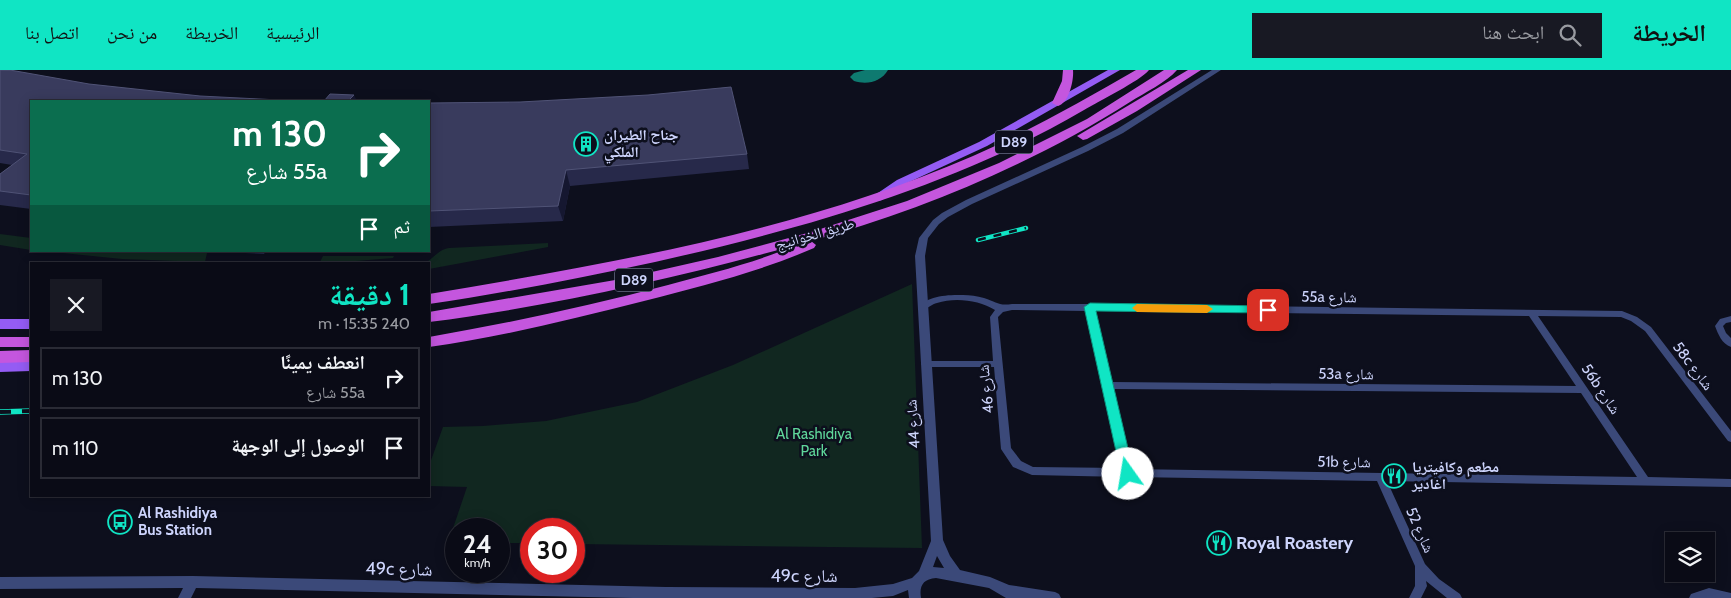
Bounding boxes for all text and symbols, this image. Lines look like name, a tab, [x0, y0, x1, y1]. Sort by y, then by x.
search box	[1252, 13, 1602, 58]
text: الخريطة	[1632, 18, 1706, 47]
text: ابحث هنا	[1482, 21, 1544, 44]
icon: search	[1556, 21, 1584, 49]
text: اتصل بنا	[25, 22, 79, 44]
text: من نحن	[107, 22, 157, 44]
text: الخريطة	[185, 22, 238, 44]
text: الرئيسية	[266, 22, 320, 44]
text: 130 m	[232, 112, 327, 155]
icon: right	[345, 120, 410, 185]
place label: جناح الطيران الملكي	[604, 126, 679, 164]
building icon: جناح الطيران الملكي	[573, 131, 599, 157]
road number: D89	[995, 131, 1033, 154]
text: 55a شارع	[246, 158, 327, 185]
street label: طريق الخوانيج	[774, 214, 857, 255]
icon: arrive	[355, 215, 383, 243]
text: ثم	[393, 215, 410, 238]
road number: D89	[615, 268, 653, 292]
text: 1 دقيقة	[329, 276, 410, 313]
button: close	[50, 279, 102, 331]
street label: 55a شارع	[1301, 288, 1357, 307]
pin	[1247, 289, 1289, 331]
icon: arrive	[1254, 296, 1282, 324]
text: 240 m · 15:35	[318, 314, 410, 333]
street label: 58c شارع	[1668, 338, 1717, 394]
text: انعطف يمينًا	[280, 351, 365, 374]
street label: 56b شارع	[1577, 360, 1624, 418]
street label: شارع 46	[974, 363, 999, 414]
icon: right	[380, 364, 408, 392]
street label: 53a شارع	[1318, 365, 1374, 384]
text: 130 m	[52, 367, 103, 390]
text: 55a شارع	[306, 383, 365, 402]
street label: شارع 44	[902, 399, 925, 449]
park label: Al Rashidiya Park	[776, 425, 853, 460]
text: الوصول إلى الوجهة	[232, 434, 365, 457]
icon: arrive	[380, 434, 408, 462]
text: 110 m	[52, 437, 99, 460]
position arrow	[1101, 447, 1153, 499]
street label: 51b شارع	[1317, 453, 1371, 472]
place label: مطعم وكافيتريا اغادير	[1411, 458, 1499, 493]
restaurant icon: مطعم وكافيتريا اغادير	[1381, 463, 1407, 489]
place label: Al Rashidiya Bus Station	[138, 504, 218, 539]
street label: شارع 52	[1401, 504, 1438, 556]
bus stop icon: Al Rashidiya Bus Station	[107, 509, 133, 535]
speed limit sign: 30	[520, 518, 585, 583]
text: 24	[463, 529, 492, 559]
restaurant icon: Royal Roastery	[1206, 530, 1232, 556]
place label: Royal Roastery	[1236, 532, 1353, 554]
map controls	[1665, 532, 1715, 582]
button: layers	[1665, 532, 1715, 582]
text: km/h	[464, 555, 491, 570]
street label: 49c شارع	[365, 557, 433, 581]
street label: 49c شارع	[770, 565, 838, 587]

